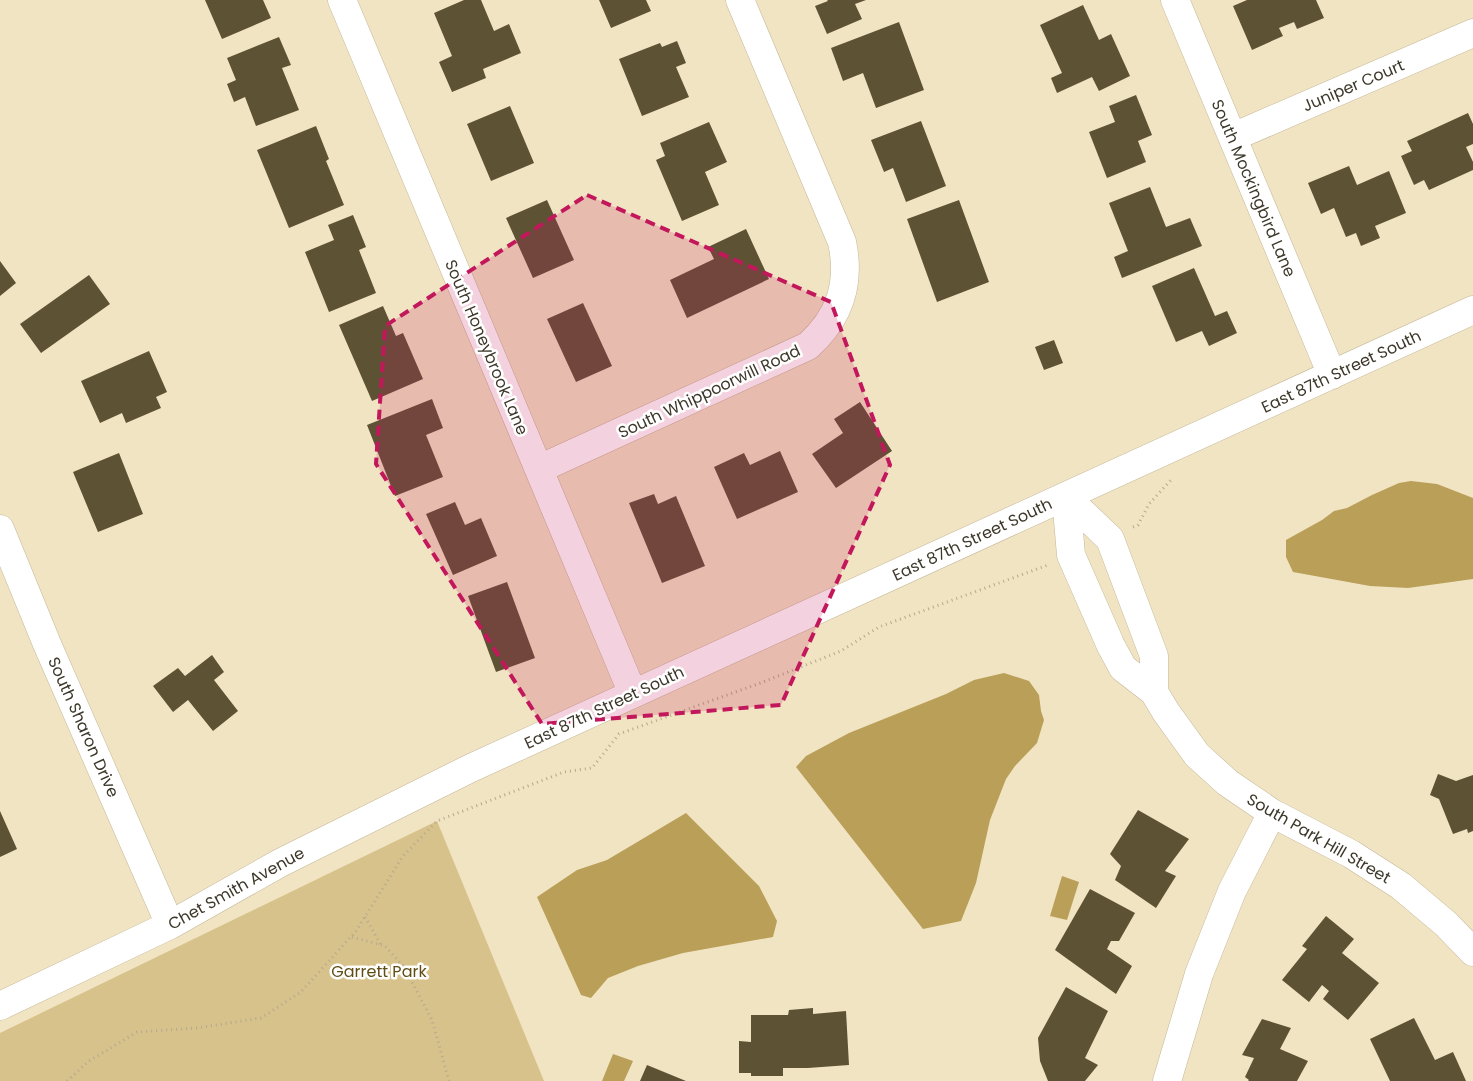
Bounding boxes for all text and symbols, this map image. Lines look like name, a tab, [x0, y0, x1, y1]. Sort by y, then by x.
street label: Juniper Court	[1299, 54, 1408, 117]
street label: South Mockingbird Lane	[1206, 96, 1301, 281]
street label: South Honeybrook Lane	[439, 256, 534, 438]
street label: East 87th Street South	[1258, 324, 1425, 419]
street label: South Whippoorwill Road	[614, 339, 804, 444]
street label: East 87th Street South	[889, 492, 1056, 587]
street label: South Sharon Drive	[42, 653, 125, 801]
street label: East 87th Street South	[521, 660, 688, 755]
street label: South Park Hill Street	[1243, 788, 1395, 889]
street label: Chet Smith Avenue	[164, 841, 309, 936]
park label: Garrett Park	[331, 960, 427, 983]

